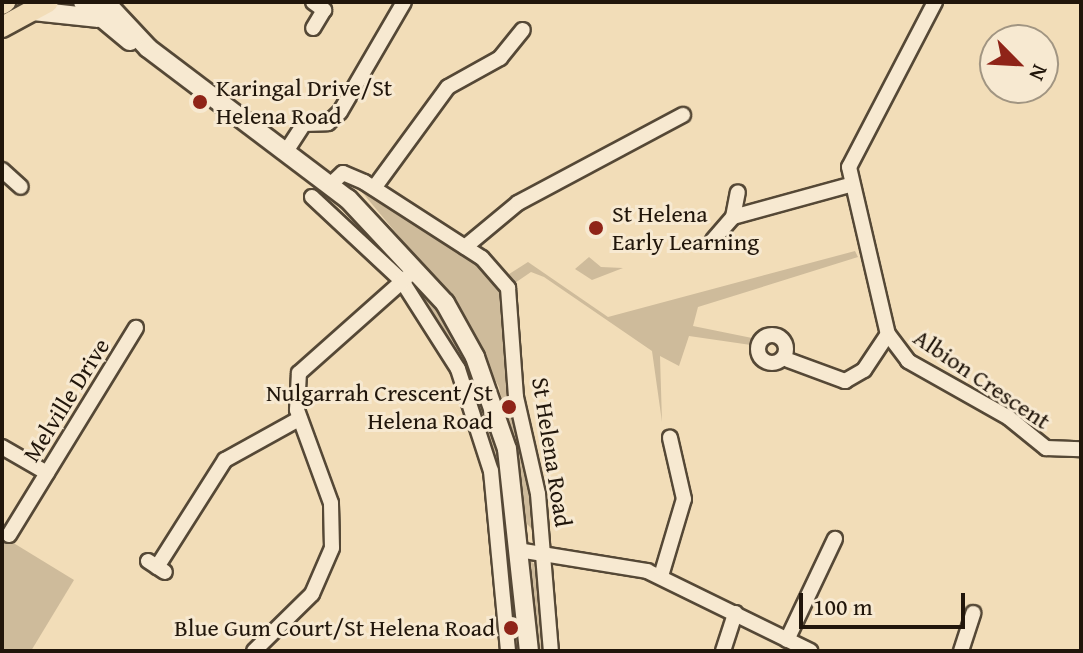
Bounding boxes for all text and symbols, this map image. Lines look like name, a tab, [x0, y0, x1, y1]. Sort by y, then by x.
north arrow	[979, 24, 1059, 104]
text: N	[1021, 60, 1057, 86]
place label: Karingal Drive/St Helena Road	[216, 74, 392, 130]
marker: Karingal Drive/St Helena Road	[191, 93, 209, 111]
place label: St Helena Early Learning	[612, 200, 759, 256]
marker: St Helena Early Learning	[587, 219, 605, 237]
street label: Albion Crescent	[908, 323, 1056, 435]
street label: Melville Drive	[17, 333, 115, 467]
street label: St Helena Road	[526, 375, 578, 529]
place label: Nulgarrah Crescent/St Helena Road	[266, 379, 493, 435]
marker: Nulgarrah Crescent/St Helena Road	[500, 398, 518, 416]
scale bar	[803, 577, 969, 627]
text: 100 m	[813, 589, 873, 624]
place label: Blue Gum Court/St Helena Road	[174, 614, 495, 642]
marker: Blue Gum Court/St Helena Road	[502, 619, 520, 637]

